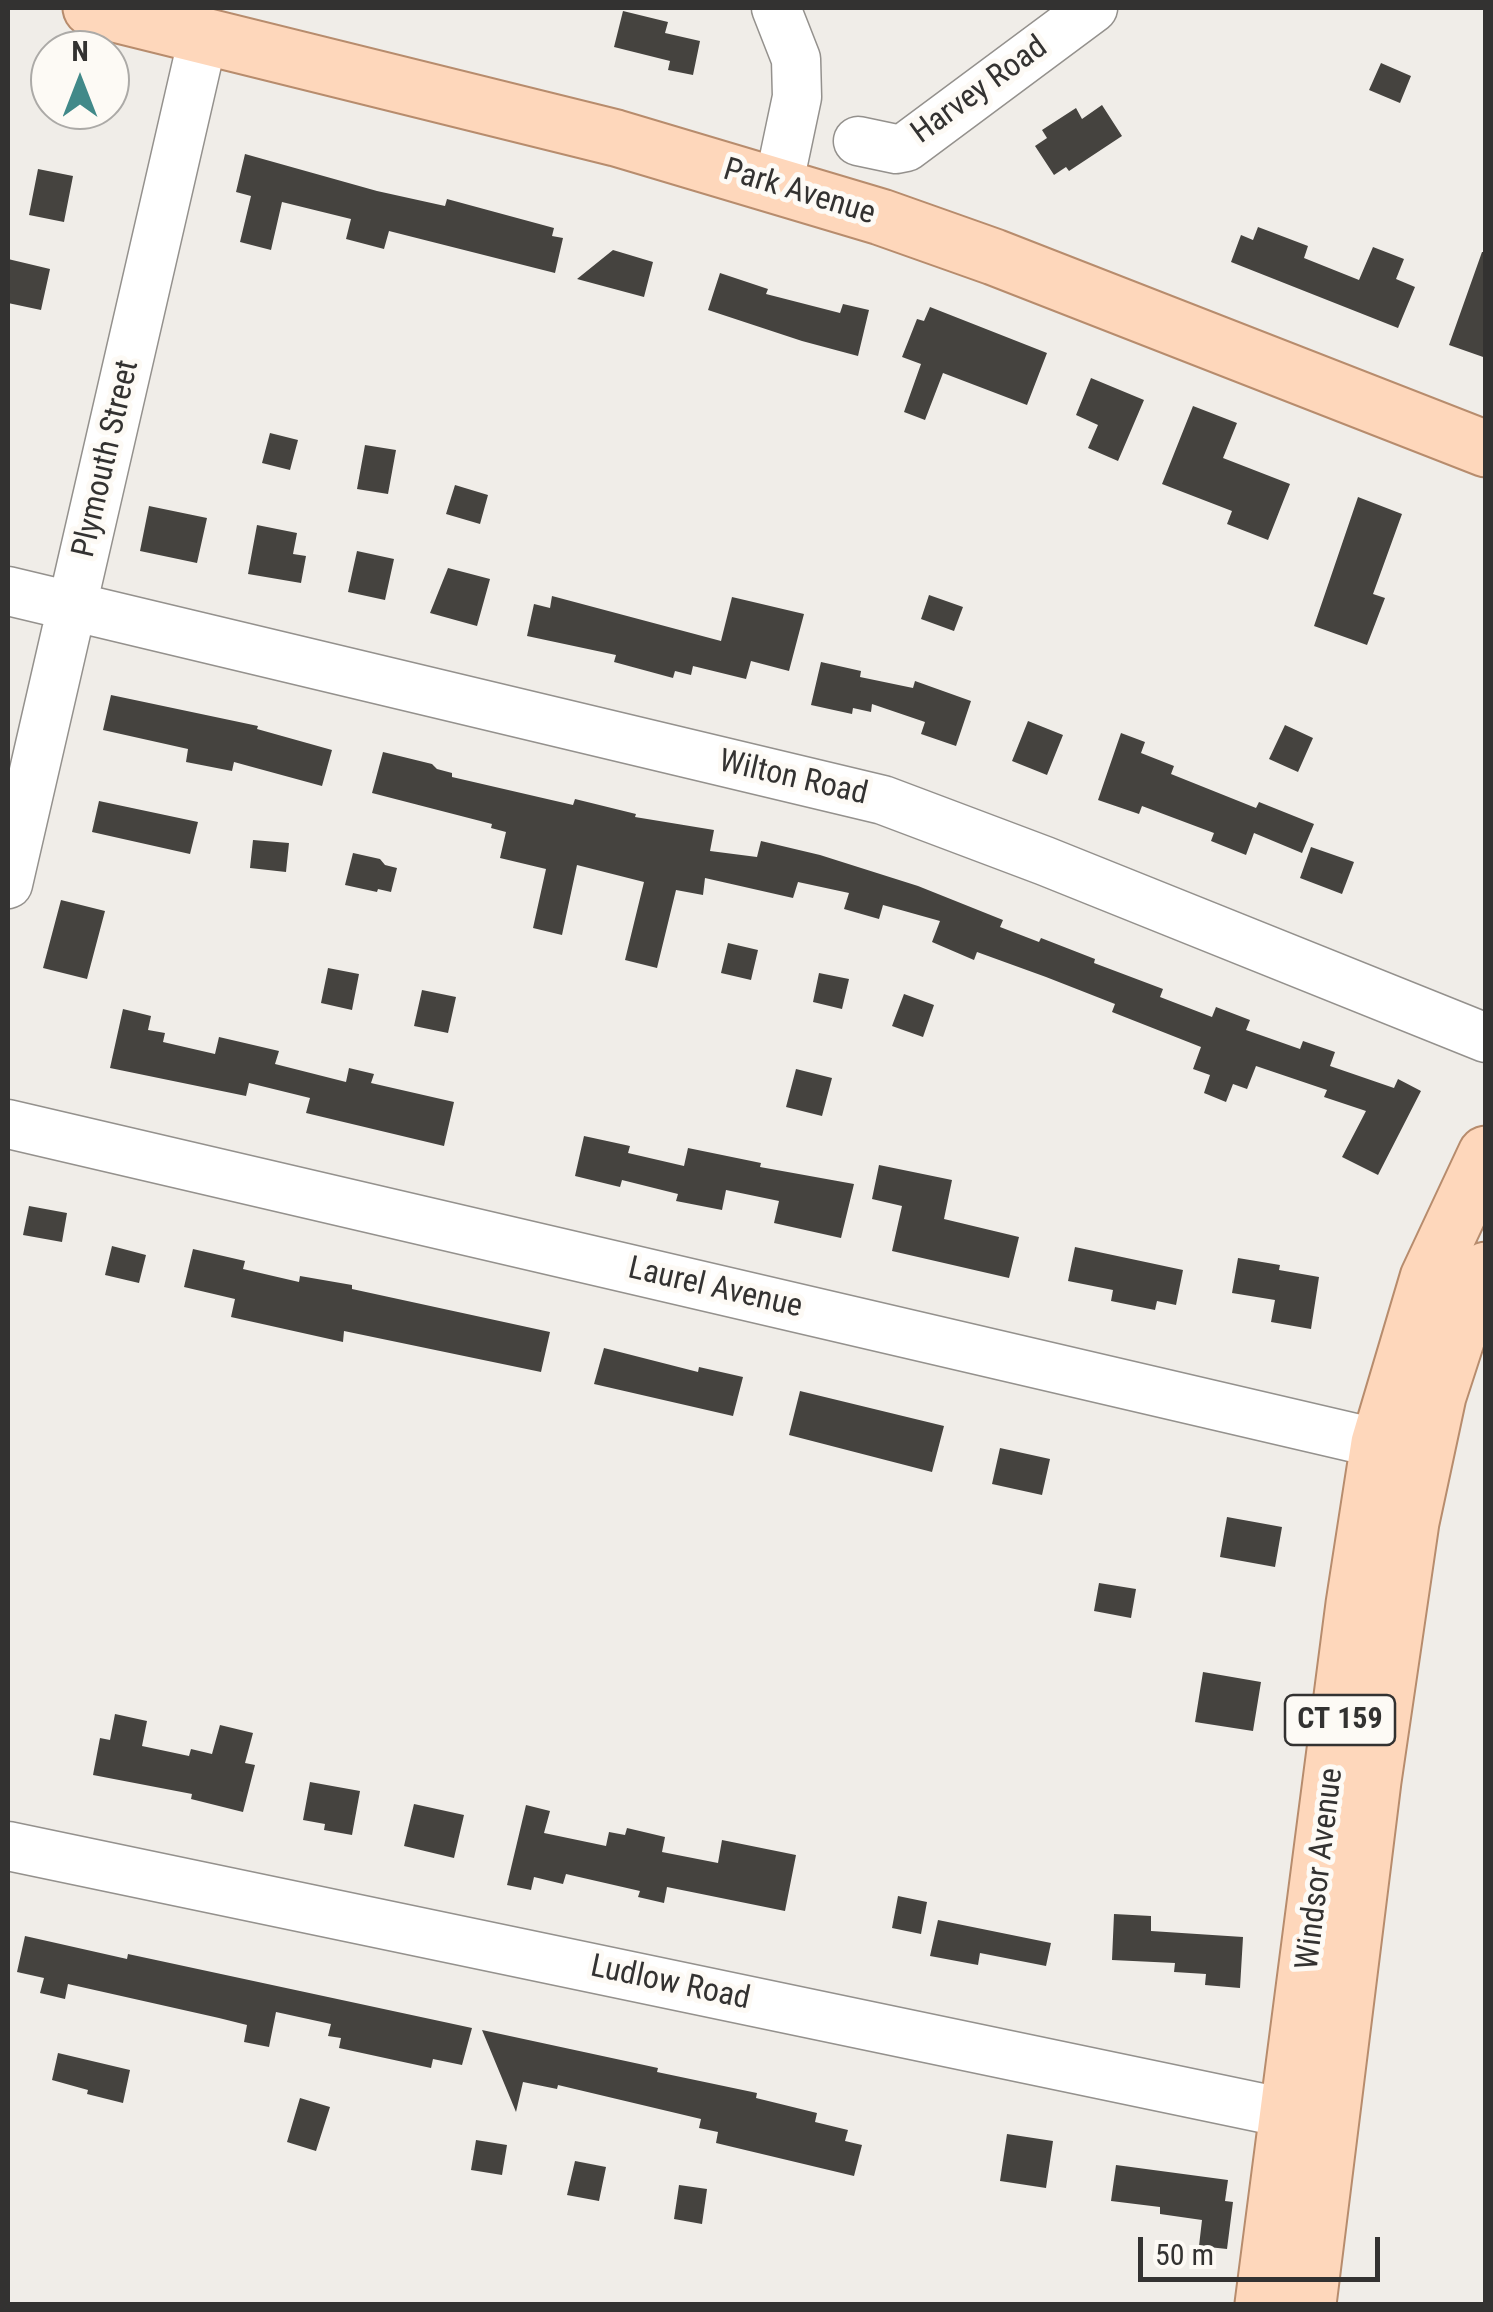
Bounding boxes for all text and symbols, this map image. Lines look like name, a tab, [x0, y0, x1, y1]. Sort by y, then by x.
street label: Harvey Road	[905, 29, 1055, 153]
north arrow	[30, 30, 130, 130]
text: N	[71, 35, 89, 68]
street label: Park Avenue	[719, 152, 879, 234]
street label: Plymouth Street	[66, 357, 148, 561]
street label: Wilton Road	[715, 743, 871, 815]
street label: Laurel Avenue	[624, 1250, 806, 1328]
road number: CT 159	[1285, 1695, 1395, 1745]
street label: Windsor Avenue	[1290, 1766, 1352, 1972]
street label: Ludlow Road	[587, 1948, 753, 2020]
scale bar	[1143, 2217, 1386, 2279]
text: 50 m	[1155, 2237, 1214, 2272]

